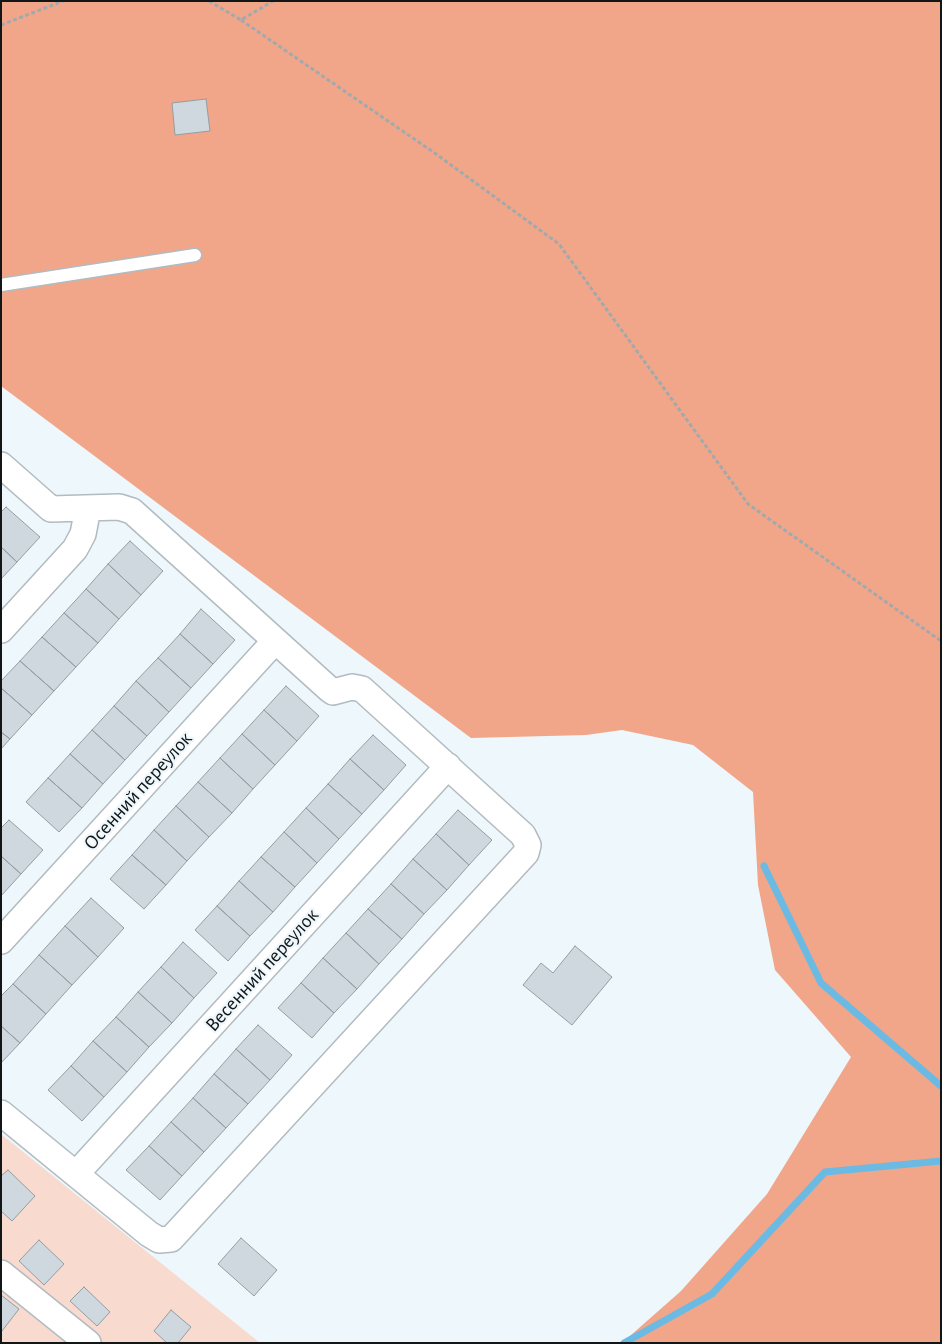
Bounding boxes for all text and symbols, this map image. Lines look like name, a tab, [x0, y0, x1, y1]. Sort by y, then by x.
street label: Осенний переулок	[79, 727, 197, 855]
street label: Весенний переулок	[200, 903, 324, 1037]

